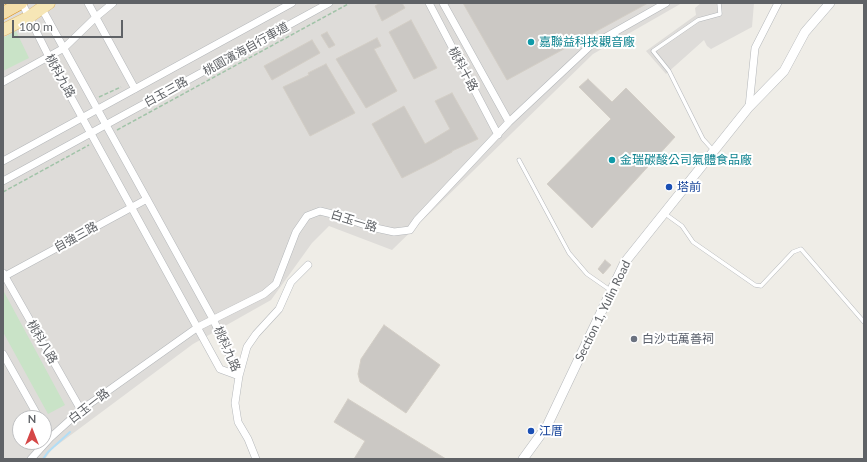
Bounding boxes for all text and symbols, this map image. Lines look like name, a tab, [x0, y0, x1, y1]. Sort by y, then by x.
scale bar	[14, 12, 125, 38]
text: 100 m	[19, 19, 53, 34]
street label: 桃園濱海自行車道	[201, 19, 291, 79]
place label: 嘉聯益科技觀音廠	[539, 35, 635, 49]
marker: 嘉聯益科技觀音廠	[526, 37, 536, 47]
street label: 桃科十路	[445, 44, 481, 94]
street label: 桃科九路	[42, 52, 78, 100]
street label: 白玉三路	[142, 74, 190, 110]
place label: 金瑞碳酸公司氣體食品廠	[620, 153, 752, 167]
marker: 金瑞碳酸公司氣體食品廠	[607, 155, 617, 165]
place label: 塔前	[677, 180, 701, 194]
marker: 塔前	[664, 182, 674, 192]
street label: 白玉一路	[329, 207, 379, 235]
street label: 自強三路	[52, 219, 100, 255]
street label: Section 1, Yulin Road	[572, 258, 634, 364]
street label: 桃科八路	[24, 318, 60, 366]
street label: 桃科九路	[211, 324, 243, 374]
place label: 白沙屯萬善祠	[642, 332, 714, 346]
marker: 白沙屯萬善祠	[629, 334, 639, 344]
street label: 白玉一路	[66, 386, 112, 426]
north arrow	[12, 410, 52, 450]
text: N	[28, 412, 36, 425]
place label: 江厝	[539, 424, 563, 438]
marker: 江厝	[526, 426, 536, 436]

